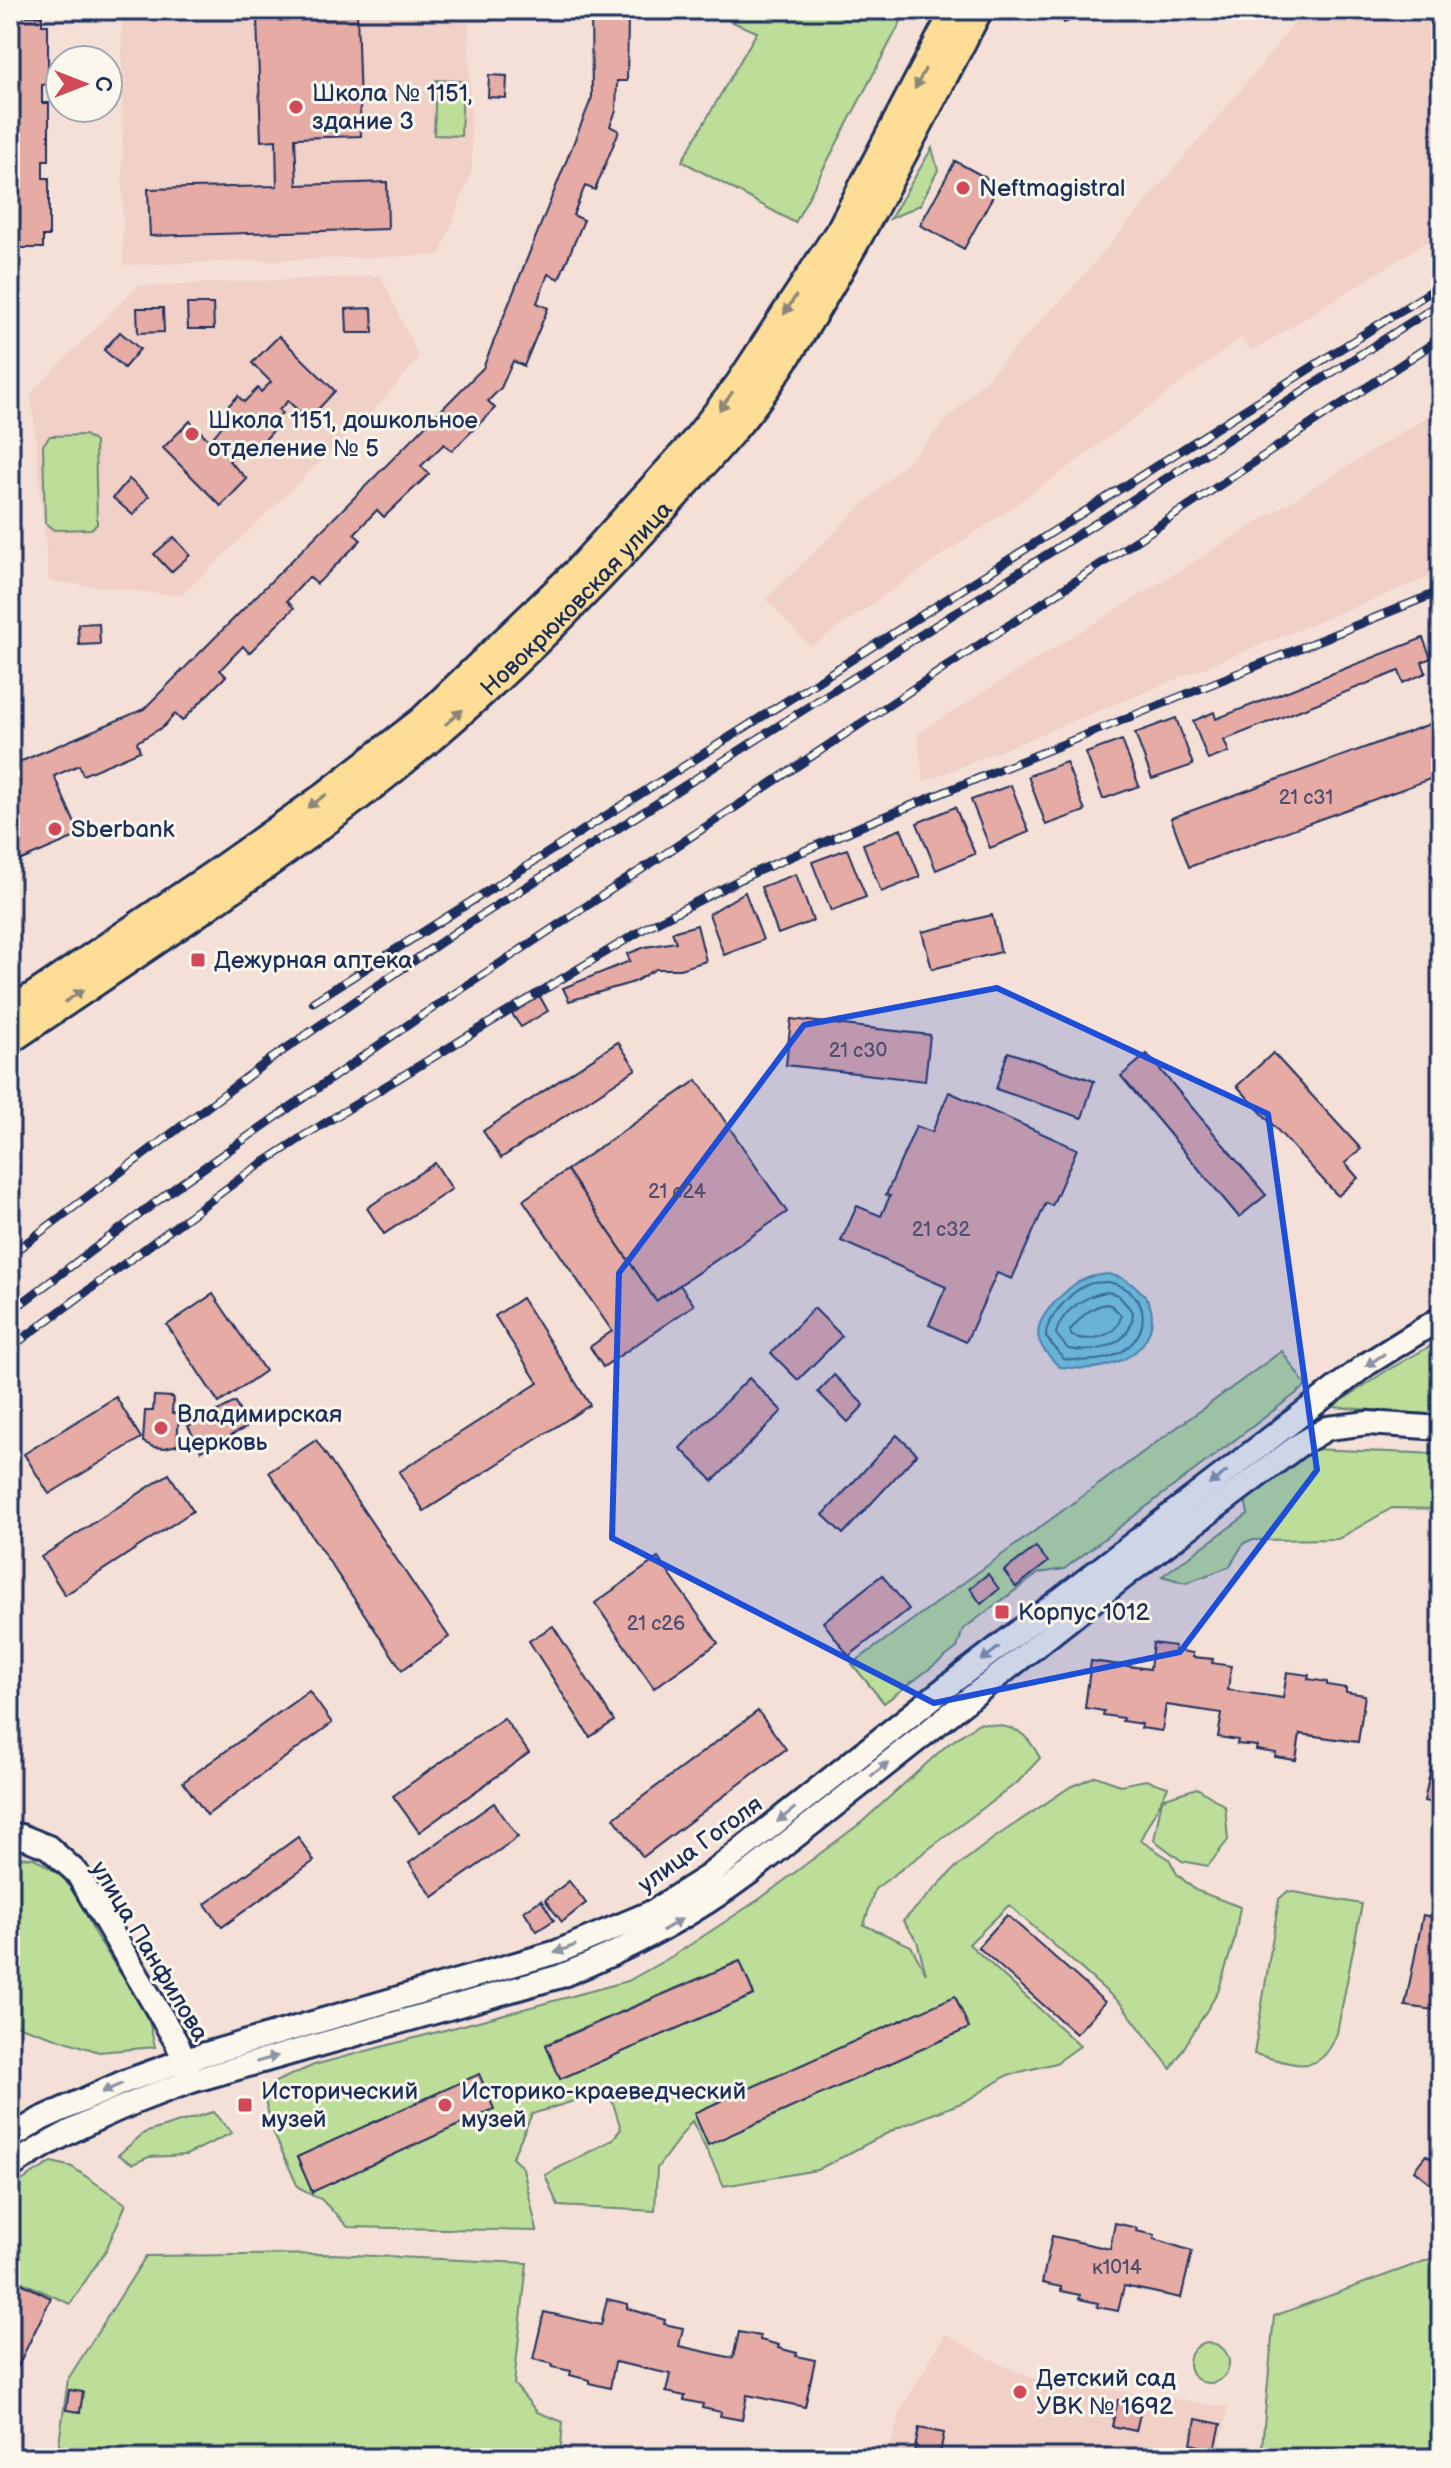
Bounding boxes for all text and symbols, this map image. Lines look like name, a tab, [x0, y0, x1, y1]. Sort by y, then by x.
north arrow	[44, 44, 124, 124]
one-way arrow	[913, 68, 926, 91]
text: С	[89, 76, 116, 92]
place label: Школа № 1151, здание 3	[312, 79, 472, 136]
marker: Школа № 1151, здание 3	[287, 98, 305, 116]
place label: Neftmagistral	[979, 174, 1125, 203]
marker: Neftmagistral	[954, 179, 972, 197]
one-way arrow	[783, 294, 798, 315]
one-way arrow	[718, 390, 734, 412]
place label: Школа 1151, дошкольное отделение № 5	[208, 406, 478, 463]
marker: Школа 1151, дошкольное отделение № 5	[183, 425, 201, 443]
street label: Новокрюковская улица	[475, 495, 679, 703]
one-way arrow	[444, 708, 464, 726]
house number: 21 с31	[1279, 786, 1333, 810]
one-way arrow	[307, 792, 327, 808]
place label: Sberbank	[71, 815, 175, 844]
marker: Sberbank	[46, 820, 64, 838]
place label: Дежурная аптека	[214, 946, 412, 975]
marker: Дежурная аптека	[189, 951, 207, 969]
one-way arrow	[64, 988, 85, 1003]
house number: 21 с30	[829, 1039, 887, 1063]
house number: 21 с24	[648, 1180, 706, 1204]
house number: 21 с32	[912, 1218, 970, 1242]
one-way arrow	[1364, 1352, 1386, 1366]
place label: Владимирская церковь	[177, 1400, 342, 1457]
marker: Владимирская церковь	[152, 1419, 170, 1437]
one-way arrow	[1208, 1470, 1228, 1486]
place label: Корпус 1012	[1018, 1598, 1150, 1627]
marker: Корпус 1012	[993, 1603, 1011, 1621]
house number: 21 с26	[627, 1612, 685, 1636]
one-way arrow	[979, 1646, 1001, 1662]
one-way arrow	[870, 1762, 890, 1778]
street label: улица Гоголя	[632, 1790, 768, 1899]
one-way arrow	[776, 1806, 796, 1822]
street label: улица Панфилова	[84, 1856, 215, 2047]
one-way arrow	[661, 1918, 683, 1932]
one-way arrow	[553, 1943, 577, 1956]
one-way arrow	[255, 2053, 280, 2065]
place label: Исторический музей	[261, 2077, 418, 2134]
place label: Историко-краеведческий музей	[461, 2077, 746, 2134]
one-way arrow	[100, 2081, 124, 2094]
marker: Исторический музей	[236, 2096, 254, 2114]
marker: Историко-краеведческий музей	[436, 2096, 454, 2114]
house number: к1014	[1092, 2256, 1142, 2280]
place label: Детский сад УВК № 1692	[1036, 2364, 1176, 2421]
marker: Детский сад УВК № 1692	[1011, 2383, 1029, 2401]

